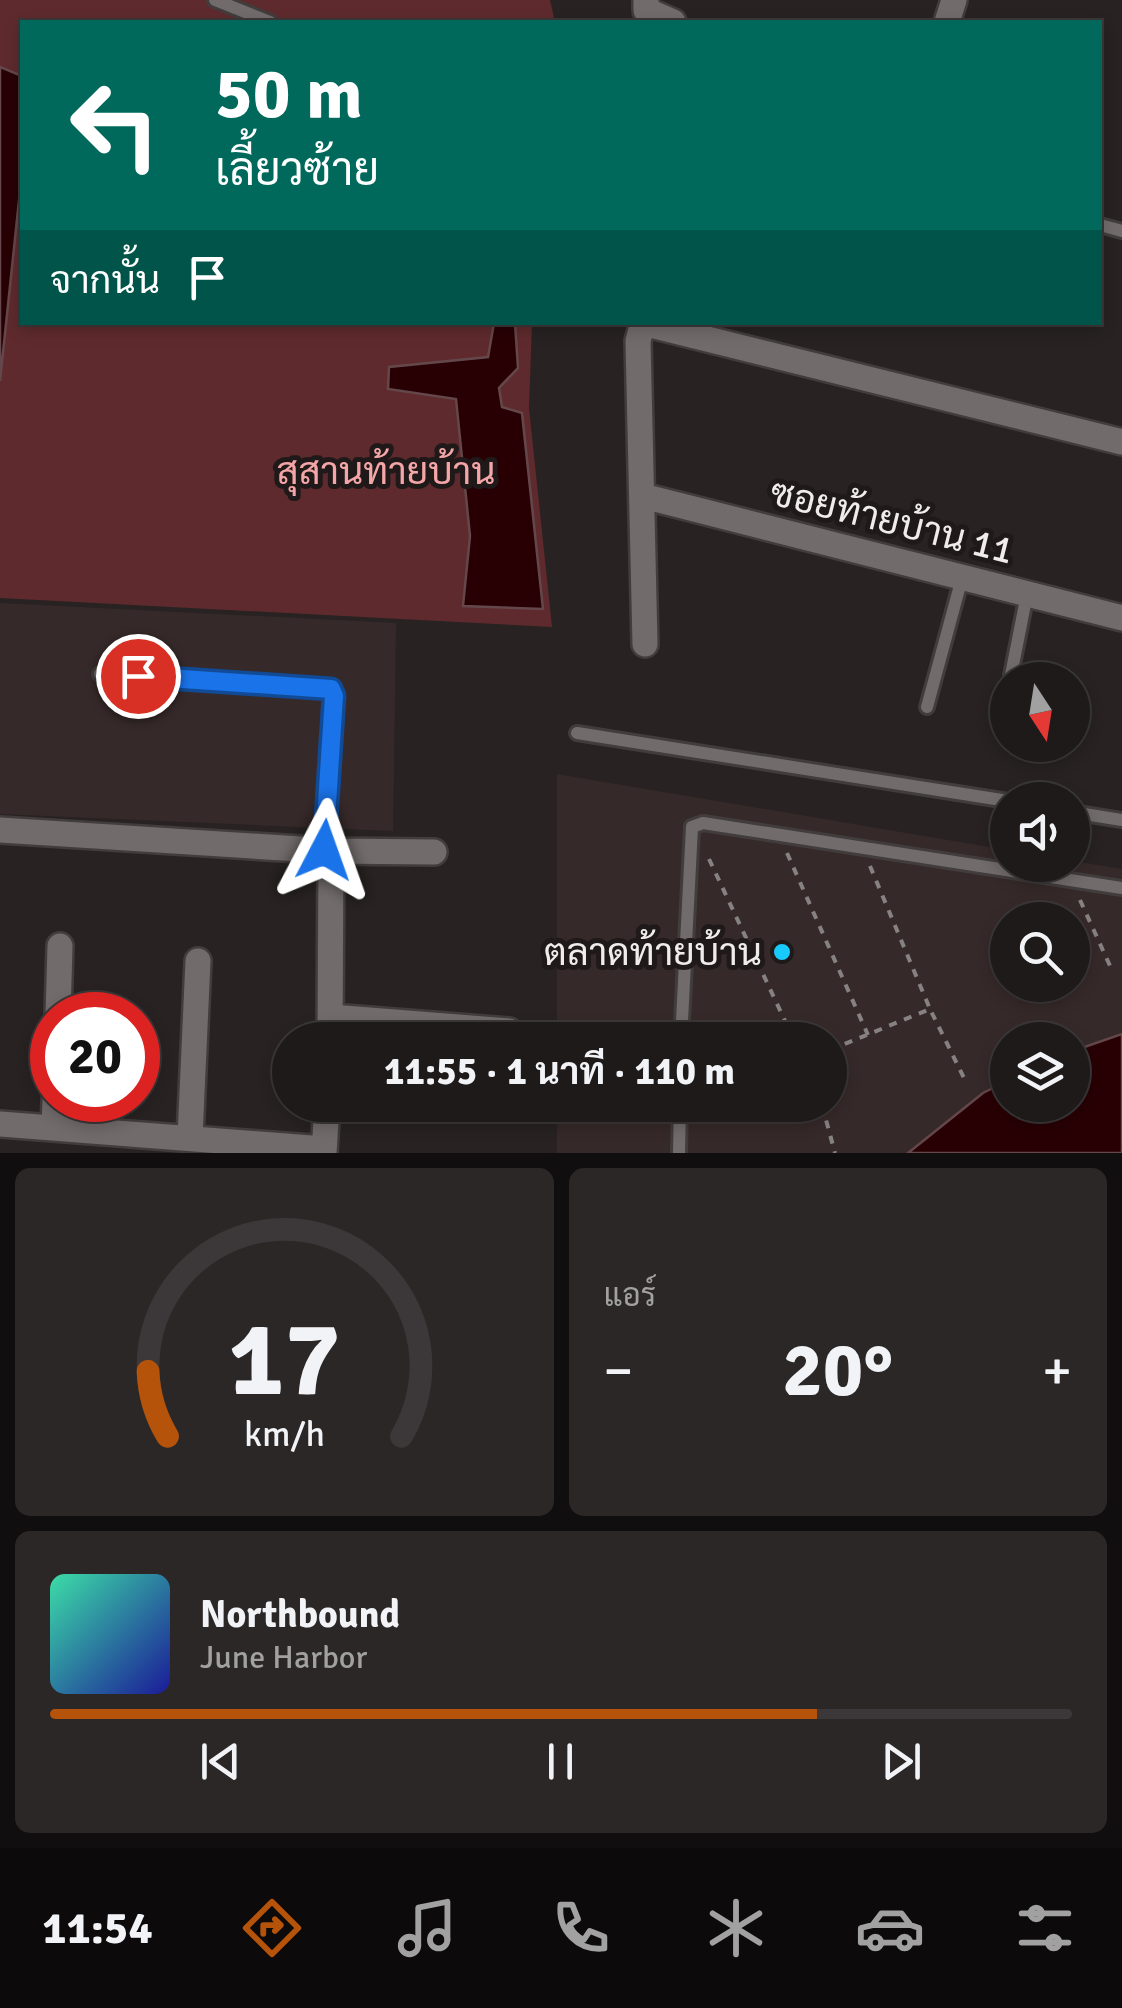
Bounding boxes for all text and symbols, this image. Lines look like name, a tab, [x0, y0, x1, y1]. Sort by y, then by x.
text: 50 m	[215, 51, 363, 137]
icon: left	[50, 60, 180, 190]
text: เลี้ยวซ้าย	[215, 143, 379, 198]
icon: arrive	[180, 250, 235, 305]
text: จากนั้น	[50, 257, 160, 304]
park label: สุสานท้ายบ้าน	[277, 448, 496, 496]
street label: ซอยท้ายบ้าน 11	[765, 469, 1018, 574]
pin	[96, 634, 181, 719]
icon: arrive	[111, 649, 166, 704]
north arrow	[990, 662, 1090, 762]
map controls	[990, 662, 1090, 1122]
button: sound	[990, 782, 1090, 882]
position arrow	[272, 798, 376, 902]
button: search	[990, 902, 1090, 1002]
place label: ตลาดท้ายบ้าน	[544, 929, 762, 976]
marker: ตลาดท้ายบ้าน	[771, 941, 793, 963]
speed limit sign: 20	[30, 992, 160, 1122]
button: layers	[990, 1022, 1090, 1122]
text: 11:55 · 1 นาที · 110 m	[384, 1048, 735, 1095]
text: แอร์	[604, 1276, 656, 1315]
text: 17	[228, 1296, 340, 1424]
text: 20°	[782, 1324, 893, 1417]
text: −	[604, 1337, 633, 1405]
text: +	[1042, 1337, 1072, 1405]
text: km/h	[244, 1412, 325, 1456]
text: Northbound	[200, 1591, 400, 1638]
text: June Harbor	[200, 1638, 367, 1677]
icon: previous	[193, 1734, 248, 1789]
icon: pause	[533, 1734, 588, 1789]
icon: next	[874, 1734, 929, 1789]
icon: directions	[237, 1893, 307, 1963]
icon: music	[392, 1893, 462, 1963]
icon: phone	[546, 1893, 616, 1963]
icon: climate	[701, 1893, 771, 1963]
icon: car	[855, 1893, 925, 1963]
icon: filters	[1010, 1893, 1080, 1963]
text: 11:54	[42, 1901, 153, 1956]

